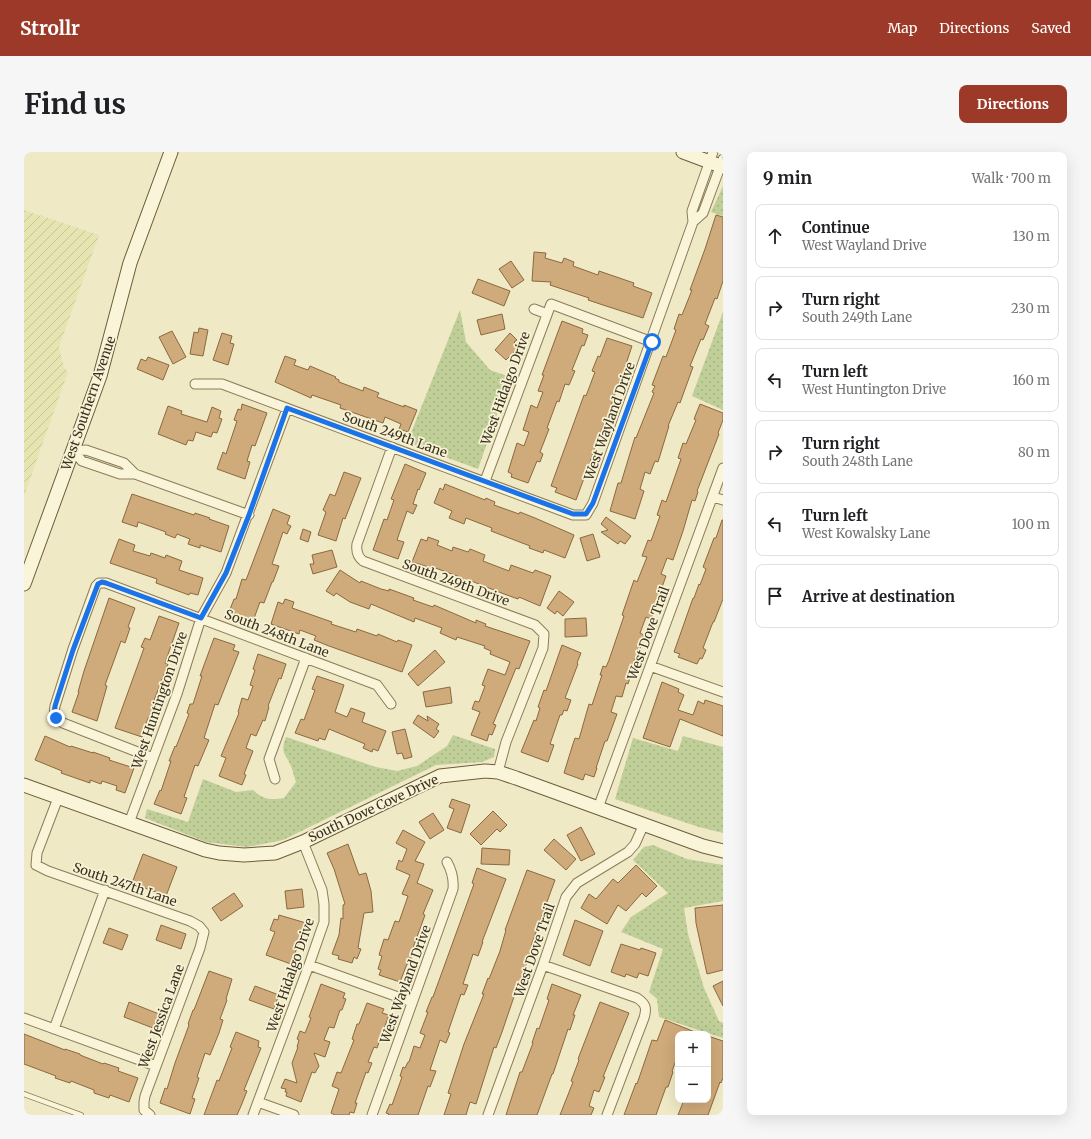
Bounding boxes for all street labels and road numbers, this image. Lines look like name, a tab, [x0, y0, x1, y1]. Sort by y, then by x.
street label: West Hidalgo Drive	[477, 329, 534, 448]
street label: West Southern Avenue	[57, 334, 119, 473]
street label: West Wayland Drive	[580, 360, 639, 484]
street label: South 249th Lane	[340, 408, 450, 461]
street label: South 249th Drive	[400, 555, 512, 610]
street label: West Dove Trail	[623, 584, 673, 683]
street label: South 248th Lane	[222, 606, 332, 661]
street label: West Huntington Drive	[128, 629, 191, 772]
street label: South Dove Cove Drive	[305, 771, 441, 846]
street label: South 247th Lane	[71, 859, 179, 910]
street label: West Dove Trail	[510, 901, 559, 1000]
street label: West Hidalgo Drive	[263, 916, 318, 1035]
street label: West Wayland Drive	[376, 923, 435, 1047]
street label: West Jessica Lane	[134, 962, 188, 1071]

